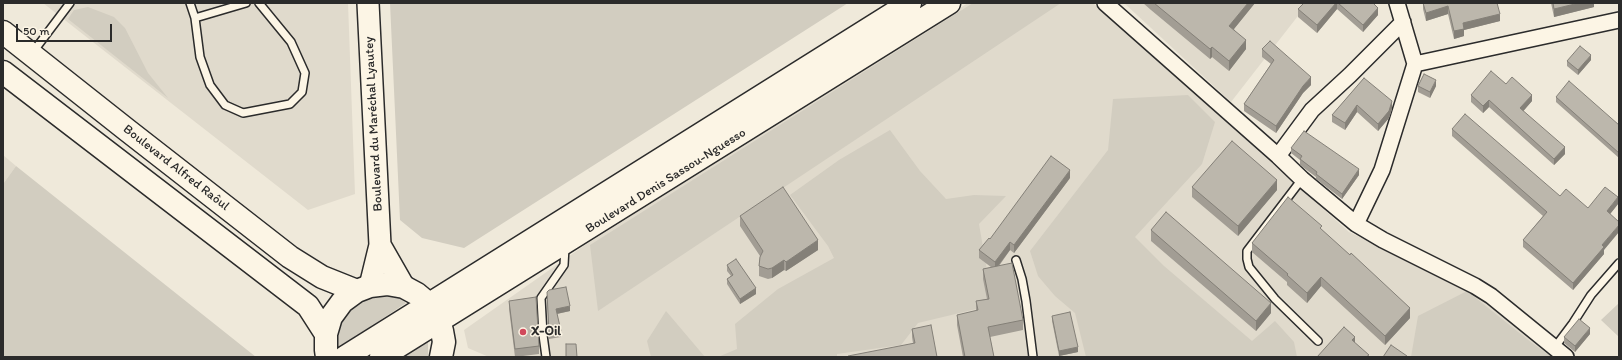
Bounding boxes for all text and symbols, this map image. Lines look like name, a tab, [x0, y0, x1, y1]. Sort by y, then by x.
scale bar	[18, 16, 114, 42]
text: 50 m	[23, 24, 49, 38]
street label: Boulevard du Maréchal Lyautey	[362, 36, 386, 212]
street label: Boulevard Alfred Raôul	[120, 122, 232, 214]
street label: Boulevard Denis Sassou-Nguesso	[583, 125, 749, 237]
place label: X-Oil	[531, 324, 561, 340]
marker: X-Oil	[518, 327, 528, 337]

